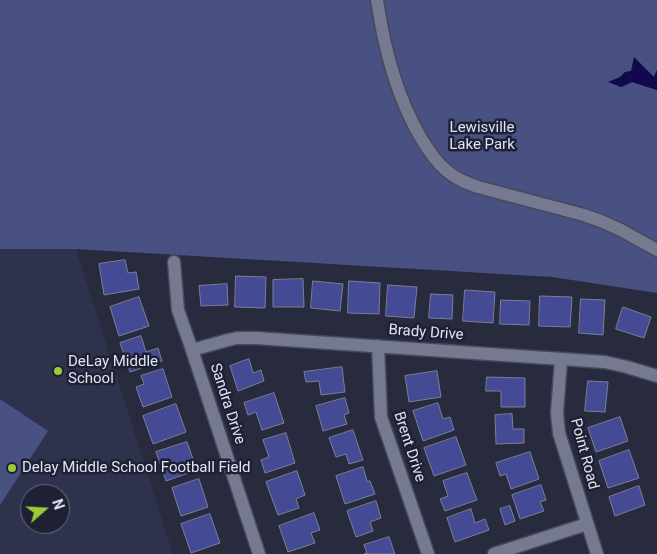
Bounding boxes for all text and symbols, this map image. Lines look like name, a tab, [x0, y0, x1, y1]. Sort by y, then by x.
park label: Lewisville Lake Park	[449, 119, 515, 154]
street label: Brady Drive	[388, 321, 464, 345]
place label: DeLay Middle School	[68, 353, 158, 388]
street label: Sandra Drive	[205, 361, 249, 447]
marker: DeLay Middle School	[52, 365, 64, 377]
street label: Brent Drive	[389, 410, 429, 484]
street label: Point Road	[566, 416, 602, 492]
place label: Delay Middle School Football Field	[22, 459, 251, 477]
marker: Delay Middle School Football Field	[6, 462, 18, 474]
north arrow	[20, 484, 70, 534]
text: N	[49, 497, 67, 512]

